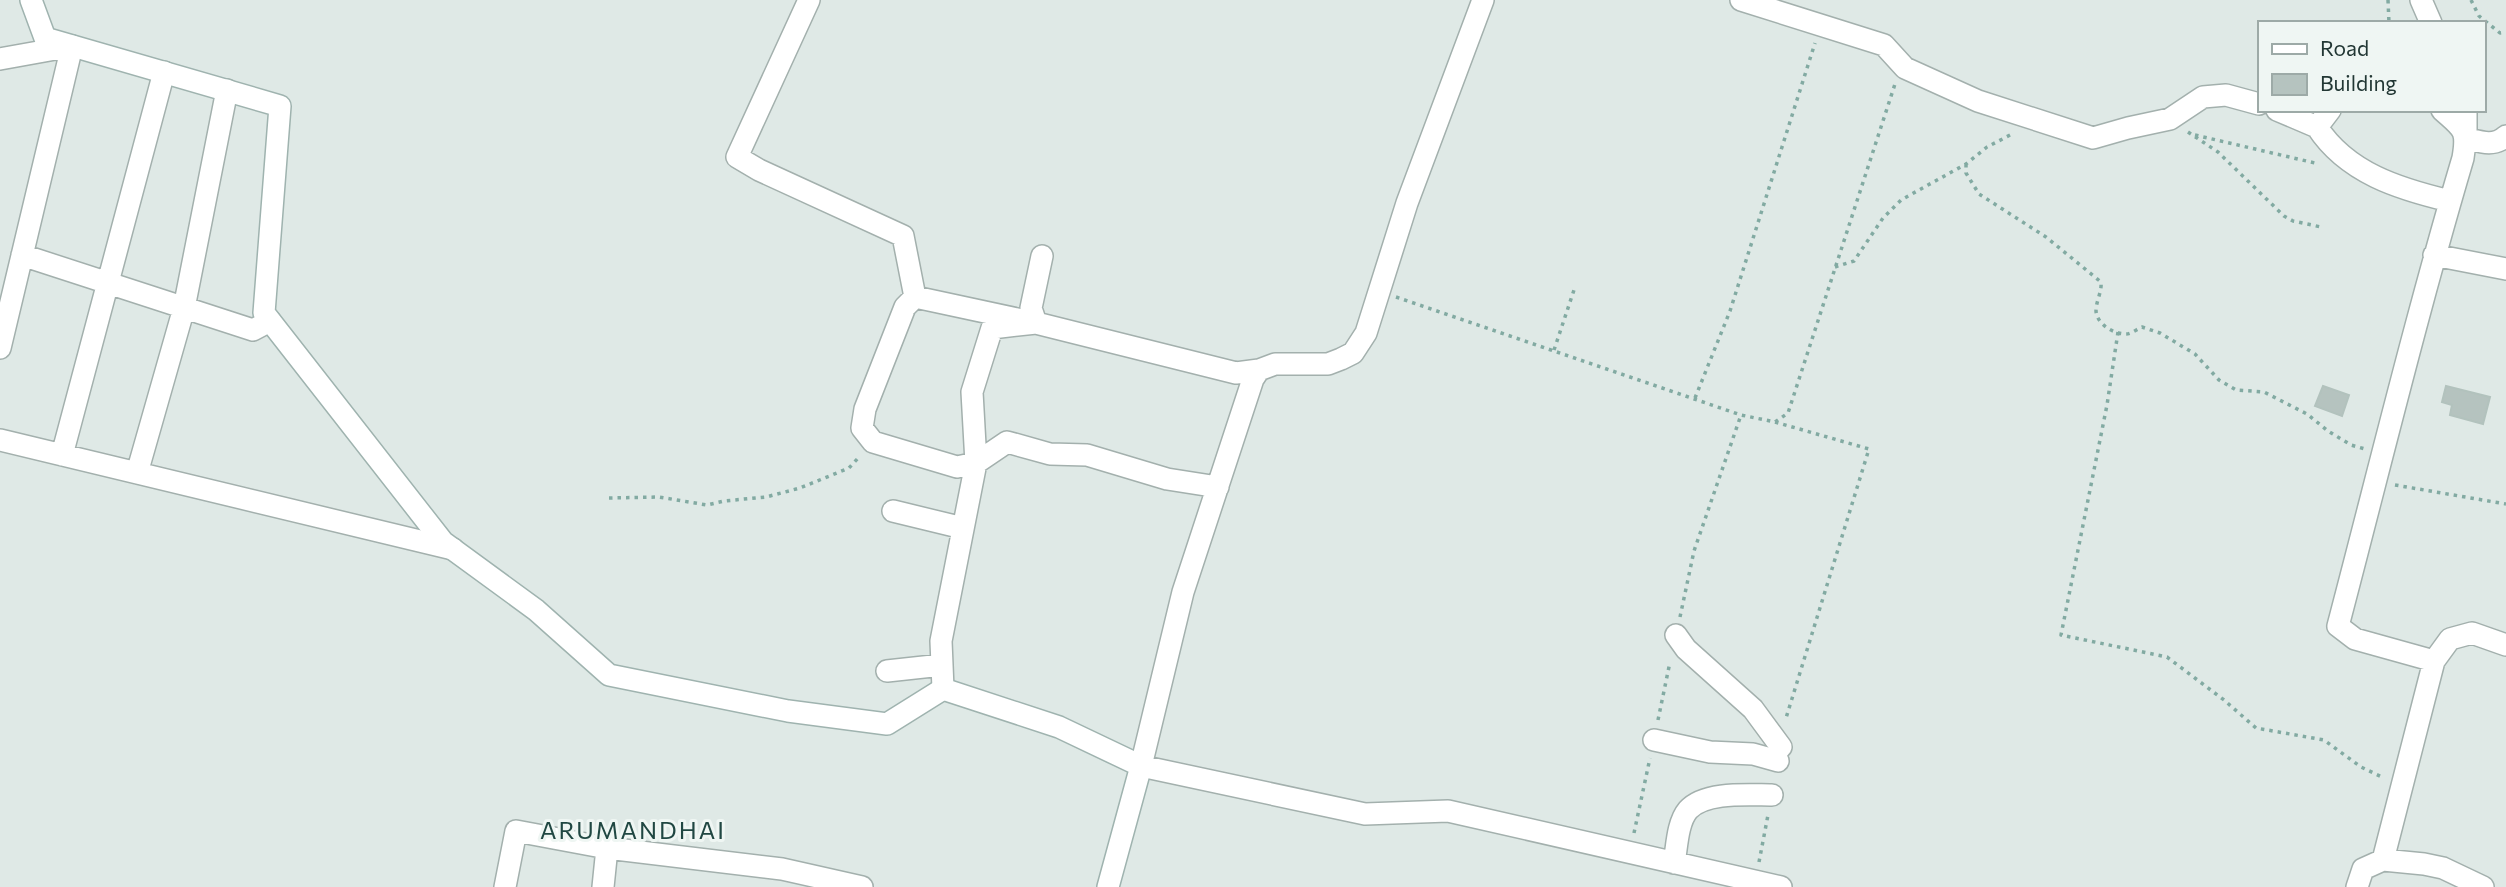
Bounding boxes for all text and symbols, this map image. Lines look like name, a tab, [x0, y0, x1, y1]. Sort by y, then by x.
legend	[2258, 21, 2485, 112]
text: Road	[2320, 35, 2369, 60]
text: Building	[2320, 70, 2397, 95]
district label: ARUMANDHAI	[540, 815, 726, 844]

